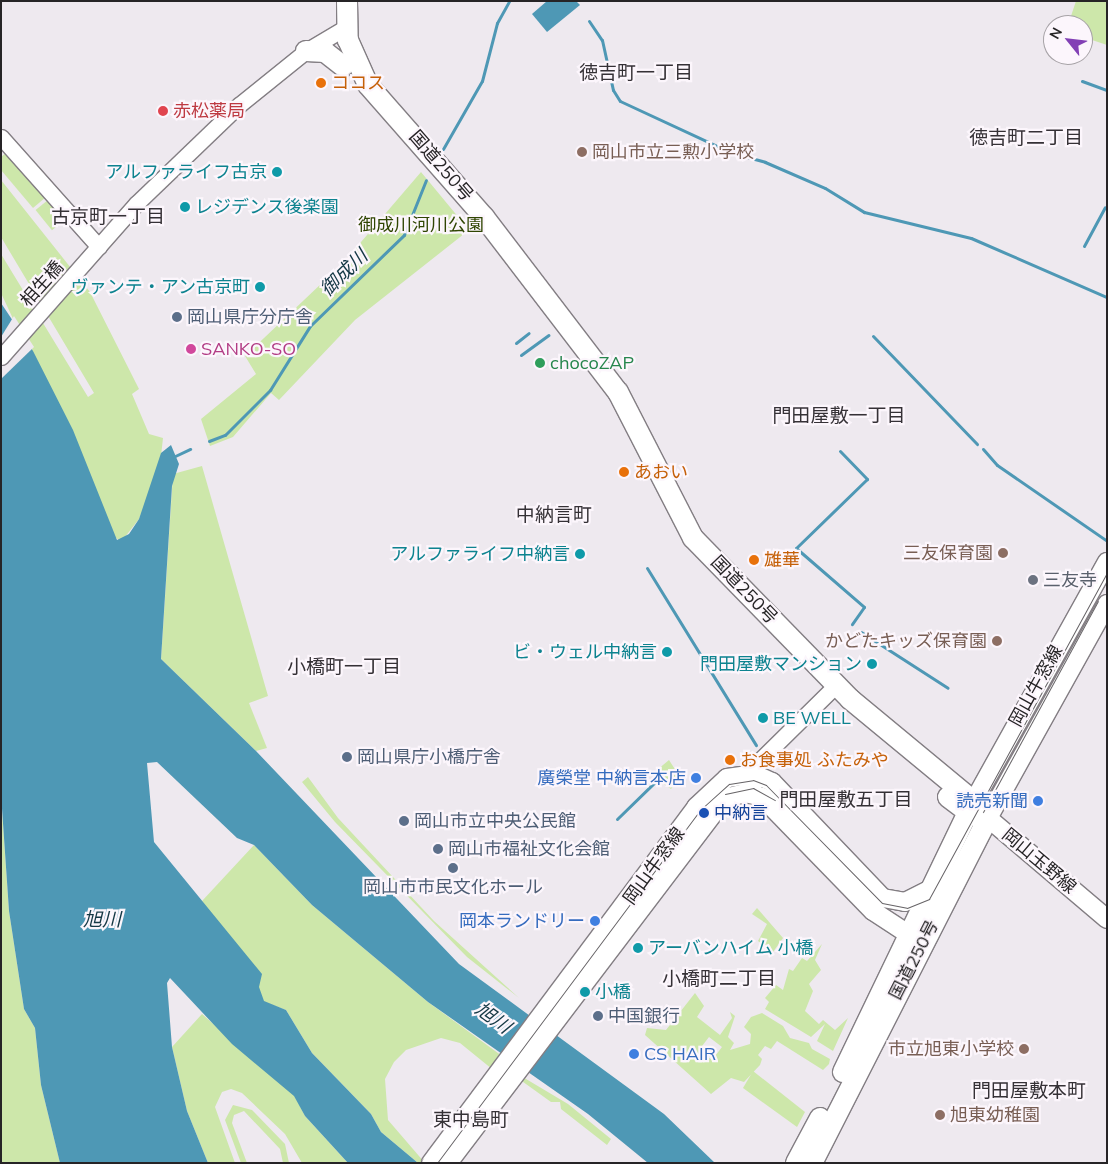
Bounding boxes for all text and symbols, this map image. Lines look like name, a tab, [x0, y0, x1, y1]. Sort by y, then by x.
north arrow	[1043, 15, 1093, 65]
text: N	[1045, 24, 1066, 42]
district label: 徳吉町一丁目	[579, 62, 693, 84]
place label: ココス	[331, 72, 385, 94]
marker: ココス	[315, 77, 327, 89]
place label: 赤松薬局	[173, 100, 245, 122]
marker: 赤松薬局	[157, 105, 169, 117]
street label: 国道250号	[405, 126, 477, 206]
district label: 徳吉町二丁目	[969, 127, 1083, 149]
place label: 岡山市立三勲小学校	[592, 141, 754, 163]
marker: 岡山市立三勲小学校	[576, 146, 588, 158]
place label: アルファライフ古京	[105, 161, 267, 183]
marker: アルファライフ古京	[271, 166, 283, 178]
place label: レジデンス後楽園	[195, 196, 339, 218]
marker: レジデンス後楽園	[179, 201, 191, 213]
district label: 古京町一丁目	[51, 206, 165, 228]
park label: 御成川河川公園	[358, 214, 484, 236]
water label: 御成川	[316, 245, 372, 301]
street label: 相生橋	[16, 257, 68, 311]
place label: ヴァンテ・アン古京町	[70, 276, 250, 298]
marker: ヴァンテ・アン古京町	[254, 281, 266, 293]
place label: 岡山県庁分庁舎	[187, 306, 313, 328]
marker: 岡山県庁分庁舎	[171, 311, 183, 323]
place label: SANKO-SO	[201, 338, 296, 360]
marker: SANKO-SO	[185, 343, 197, 355]
place label: chocoZAP	[550, 352, 634, 374]
marker: chocoZAP	[534, 357, 546, 369]
district label: 門田屋敷一丁目	[773, 405, 905, 427]
place label: あおい	[634, 461, 688, 483]
marker: あおい	[618, 466, 630, 478]
district label: 中納言町	[516, 504, 592, 526]
place label: 三友保育園	[903, 542, 993, 564]
place label: アルファライフ中納言	[390, 543, 570, 565]
marker: 三友保育園	[997, 547, 1009, 559]
marker: アルファライフ中納言	[574, 548, 586, 560]
place label: 雄華	[764, 549, 800, 571]
street label: 国道250号	[706, 551, 782, 629]
marker: 雄華	[748, 554, 760, 566]
place label: 三友寺	[1043, 569, 1097, 591]
marker: 三友寺	[1027, 574, 1039, 586]
place label: かどたキッズ保育園	[825, 630, 987, 652]
marker: かどたキッズ保育園	[991, 635, 1003, 647]
place label: ビ・ウェル中納言	[513, 641, 657, 663]
street label: 岡山牛窓線	[1005, 641, 1067, 731]
marker: ビ・ウェル中納言	[661, 646, 673, 658]
place label: 門田屋敷マンション	[700, 653, 862, 675]
district label: 小橋町一丁目	[287, 656, 401, 678]
marker: 門田屋敷マンション	[866, 658, 878, 670]
place label: BE WELL	[773, 707, 851, 729]
marker: BE WELL	[757, 712, 769, 724]
place label: 岡山県庁小橋庁舎	[357, 746, 501, 768]
place label: お食事処 ふたみや	[740, 749, 889, 771]
marker: 岡山県庁小橋庁舎	[341, 751, 353, 763]
marker: お食事処 ふたみや	[724, 754, 736, 766]
place label: 廣榮堂 中納言本店	[537, 767, 686, 789]
marker: 廣榮堂 中納言本店	[690, 772, 702, 784]
district label: 門田屋敷五丁目	[780, 789, 912, 811]
place label: 読売新聞	[956, 790, 1028, 812]
marker: 読売新聞	[1032, 795, 1044, 807]
place label: 中納言	[714, 802, 768, 824]
marker: 中納言	[698, 807, 710, 819]
place label: 岡山市立中央公民館	[414, 810, 576, 832]
marker: 岡山市立中央公民館	[398, 815, 410, 827]
street label: 岡山牛窓線	[619, 823, 689, 909]
street label: 岡山玉野線	[998, 824, 1080, 898]
place label: 岡山市福祉文化会館	[448, 838, 610, 860]
marker: 岡山市福祉文化会館	[432, 843, 444, 855]
marker: 岡山市市民文化ホール	[447, 862, 459, 874]
place label: 岡山市市民文化ホール	[363, 876, 543, 898]
water label: 旭川	[83, 909, 121, 931]
place label: 岡本ランドリー	[459, 910, 585, 932]
marker: 岡本ランドリー	[589, 915, 601, 927]
street label: 国道250号	[885, 917, 943, 1003]
place label: アーバンハイム 小橋	[648, 937, 814, 959]
marker: アーバンハイム 小橋	[632, 942, 644, 954]
district label: 小橋町二丁目	[662, 968, 776, 990]
place label: 小橋	[595, 981, 631, 1003]
marker: 小橋	[579, 986, 591, 998]
water label: 旭川	[471, 998, 515, 1038]
place label: 中国銀行	[608, 1005, 680, 1027]
marker: 中国銀行	[592, 1010, 604, 1022]
place label: 市立旭東小学校	[888, 1038, 1014, 1060]
place label: CS HAIR	[644, 1043, 716, 1065]
marker: 市立旭東小学校	[1018, 1043, 1030, 1055]
marker: CS HAIR	[628, 1048, 640, 1060]
district label: 門田屋敷本町	[972, 1080, 1086, 1102]
place label: 旭東幼稚園	[950, 1104, 1040, 1126]
district label: 東中島町	[433, 1109, 509, 1131]
marker: 旭東幼稚園	[934, 1109, 946, 1121]

